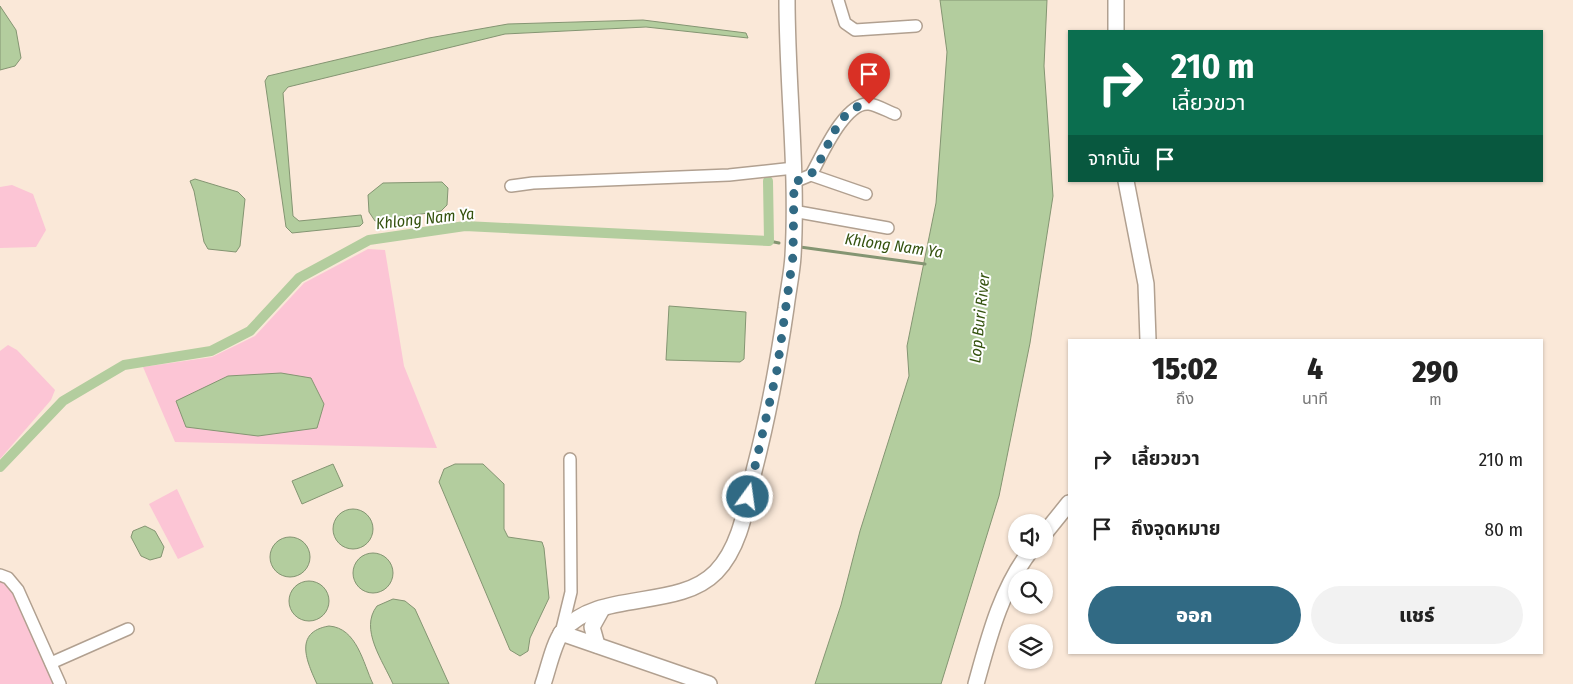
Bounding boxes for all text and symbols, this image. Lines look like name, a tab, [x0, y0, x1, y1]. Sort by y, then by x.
text: 210 m	[1171, 45, 1255, 87]
icon: right	[1088, 50, 1153, 115]
pin	[848, 53, 890, 104]
icon: arrive	[855, 60, 883, 88]
text: เลี้ยวขวา	[1171, 89, 1246, 116]
icon: arrive	[1151, 145, 1179, 173]
text: จากนั้น	[1088, 147, 1141, 170]
water label: Khlong Nam Ya	[375, 204, 475, 233]
water label: Khlong Nam Ya	[844, 229, 944, 262]
water label: Lop Buri River	[965, 272, 994, 364]
text: 15:02	[1152, 351, 1218, 387]
text: 4	[1307, 351, 1323, 387]
text: 290	[1412, 354, 1459, 390]
text: ถึง	[1176, 389, 1194, 408]
text: นาที	[1302, 389, 1328, 408]
text: m	[1429, 390, 1442, 409]
icon: right	[1088, 445, 1116, 473]
text: เลี้ยวขวา	[1131, 447, 1200, 470]
text: 210 m	[1479, 448, 1523, 471]
position arrow	[721, 470, 773, 522]
map controls	[1008, 514, 1053, 669]
button: sound	[1008, 514, 1053, 559]
icon: arrive	[1088, 515, 1116, 543]
text: ถึงจุดหมาย	[1131, 517, 1221, 540]
text: 80 m	[1485, 518, 1523, 541]
button: search	[1008, 569, 1053, 614]
button: ออก	[1088, 586, 1301, 644]
button: แชร์	[1311, 586, 1523, 644]
button: layers	[1008, 624, 1053, 669]

